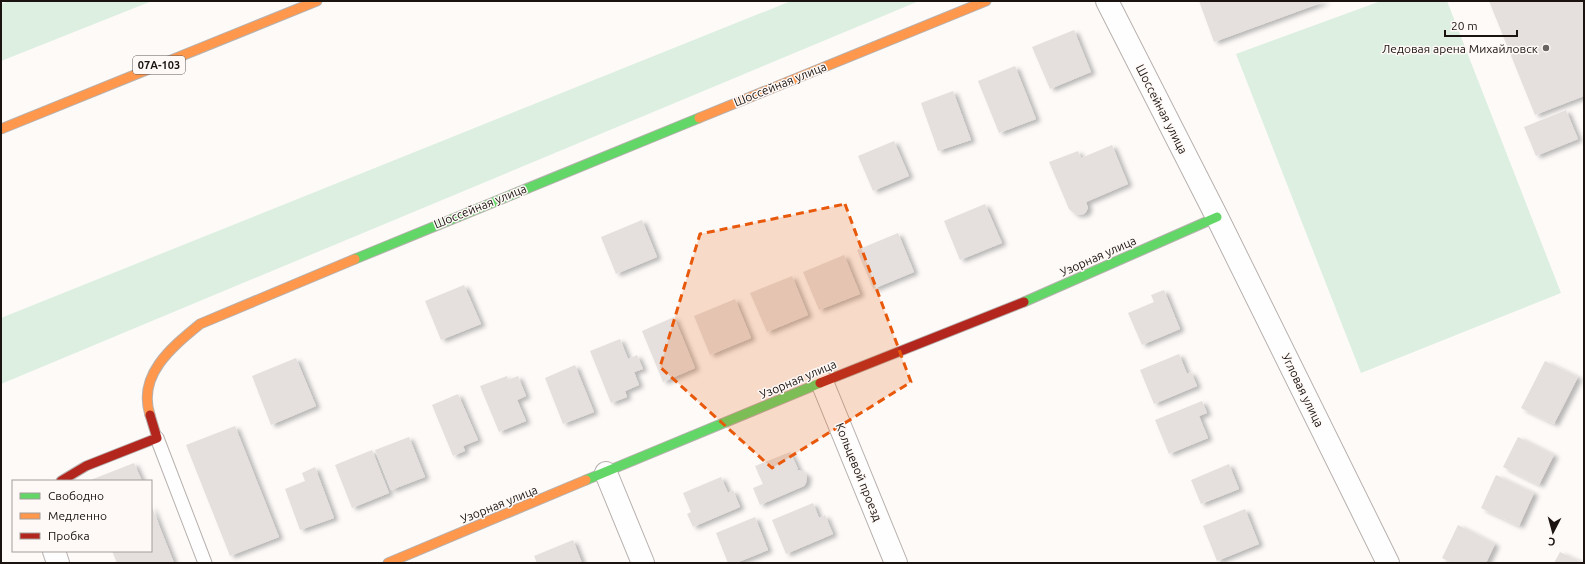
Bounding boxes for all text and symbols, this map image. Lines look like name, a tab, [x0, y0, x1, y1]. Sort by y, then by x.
scale bar	[1445, 12, 1517, 38]
text: 20 m	[1451, 19, 1478, 32]
place label: Ледовая арена Михайловск	[1382, 42, 1538, 55]
marker: Ледовая арена Михайловск	[1541, 43, 1551, 53]
road number: 07А-103	[133, 56, 185, 74]
street label: Шоссейная улица	[732, 59, 828, 109]
street label: Шоссейная улица	[1134, 62, 1190, 156]
street label: Шоссейная улица	[432, 181, 528, 231]
street label: Узорная улица	[1058, 233, 1138, 279]
street label: Угловая улица	[1280, 351, 1326, 429]
street label: Узорная улица	[758, 357, 838, 401]
street label: Кольцевой проезд	[833, 421, 885, 523]
legend	[12, 480, 152, 552]
street label: Узорная улица	[459, 483, 539, 525]
text: Свободно	[48, 489, 104, 502]
text: Медленно	[48, 509, 107, 522]
north arrow	[1533, 512, 1573, 552]
text: Пробка	[48, 529, 90, 542]
text: С	[1548, 536, 1556, 548]

